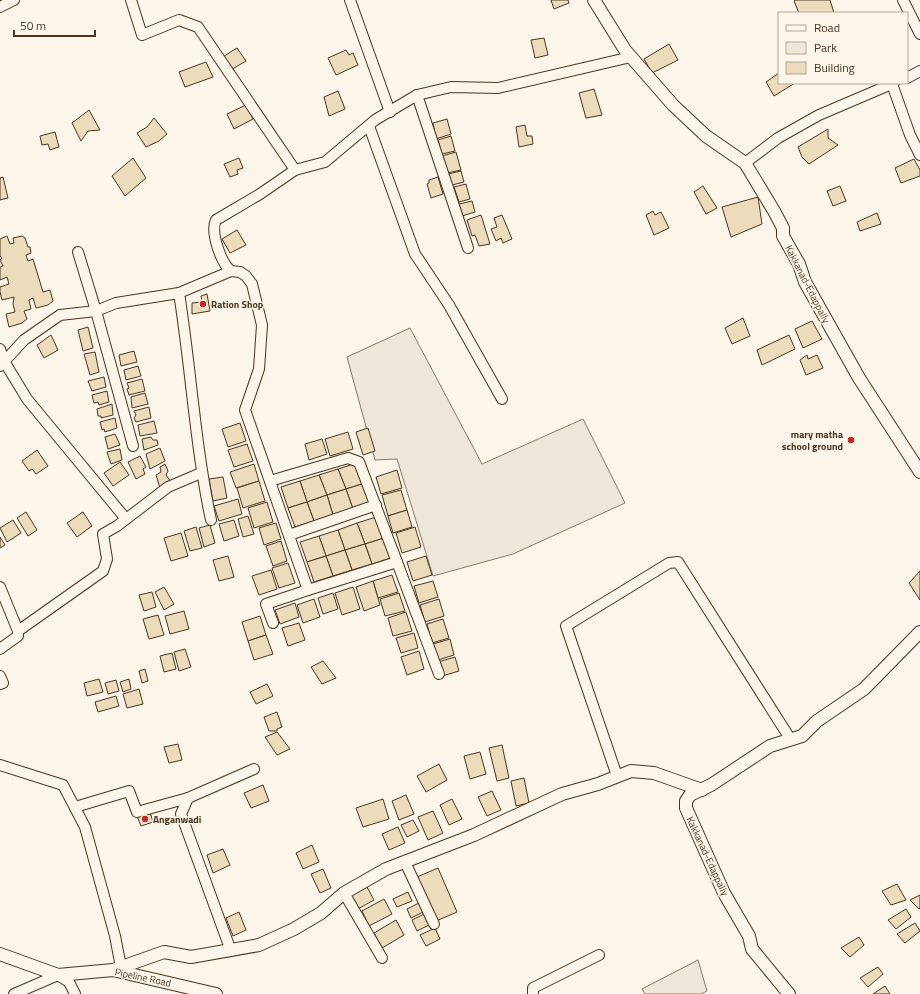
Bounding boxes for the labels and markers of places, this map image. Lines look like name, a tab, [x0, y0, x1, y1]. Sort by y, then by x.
place label: Ration Shop	[211, 297, 264, 312]
marker: Ration Shop	[198, 299, 208, 309]
place label: mary matha school ground	[782, 427, 843, 454]
marker: mary matha school ground	[846, 435, 856, 445]
place label: Anganwadi	[153, 812, 201, 827]
marker: Anganwadi	[140, 814, 150, 824]

